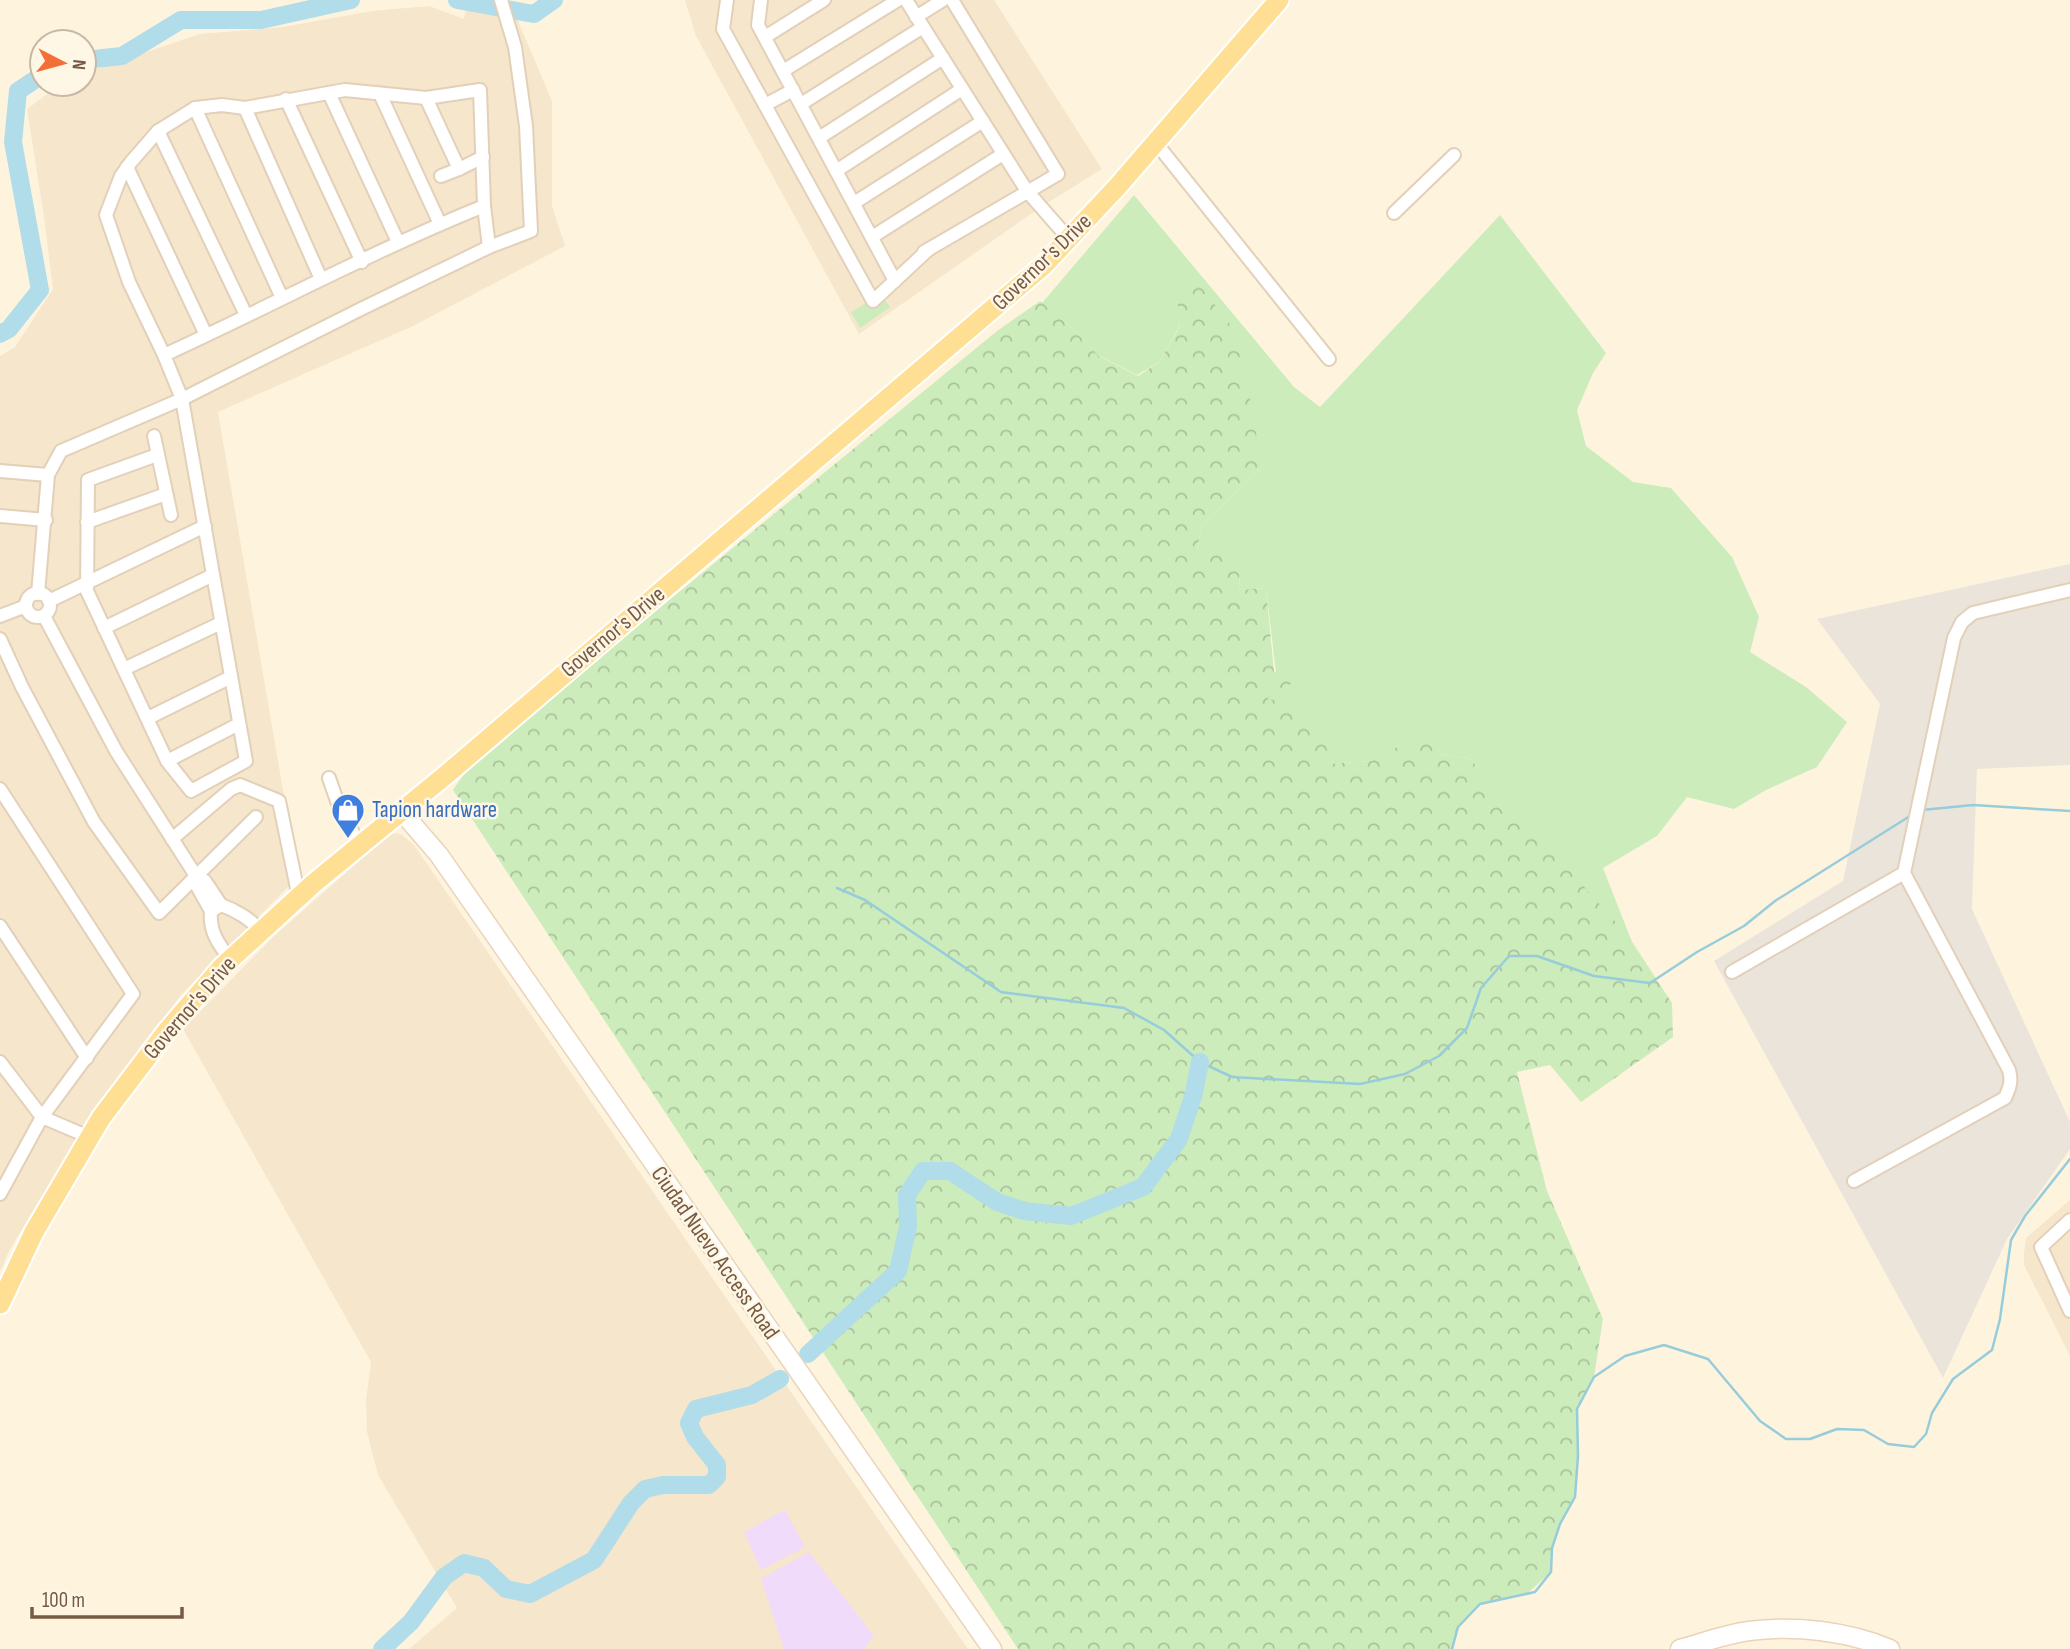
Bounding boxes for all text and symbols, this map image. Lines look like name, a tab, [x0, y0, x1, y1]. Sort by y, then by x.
north arrow	[28, 28, 98, 98]
text: N	[66, 58, 90, 71]
street label: Governor's Drive	[986, 208, 1098, 316]
street label: Governor's Drive	[555, 580, 671, 684]
shop icon: Tapion hardware	[329, 791, 367, 840]
place label: Tapion hardware	[372, 796, 497, 824]
street label: Governor's Drive	[138, 951, 242, 1065]
street label: Ciudad Nuevo Access Road	[645, 1161, 785, 1345]
scale bar	[32, 1576, 182, 1620]
text: 100 m	[42, 1588, 85, 1613]

